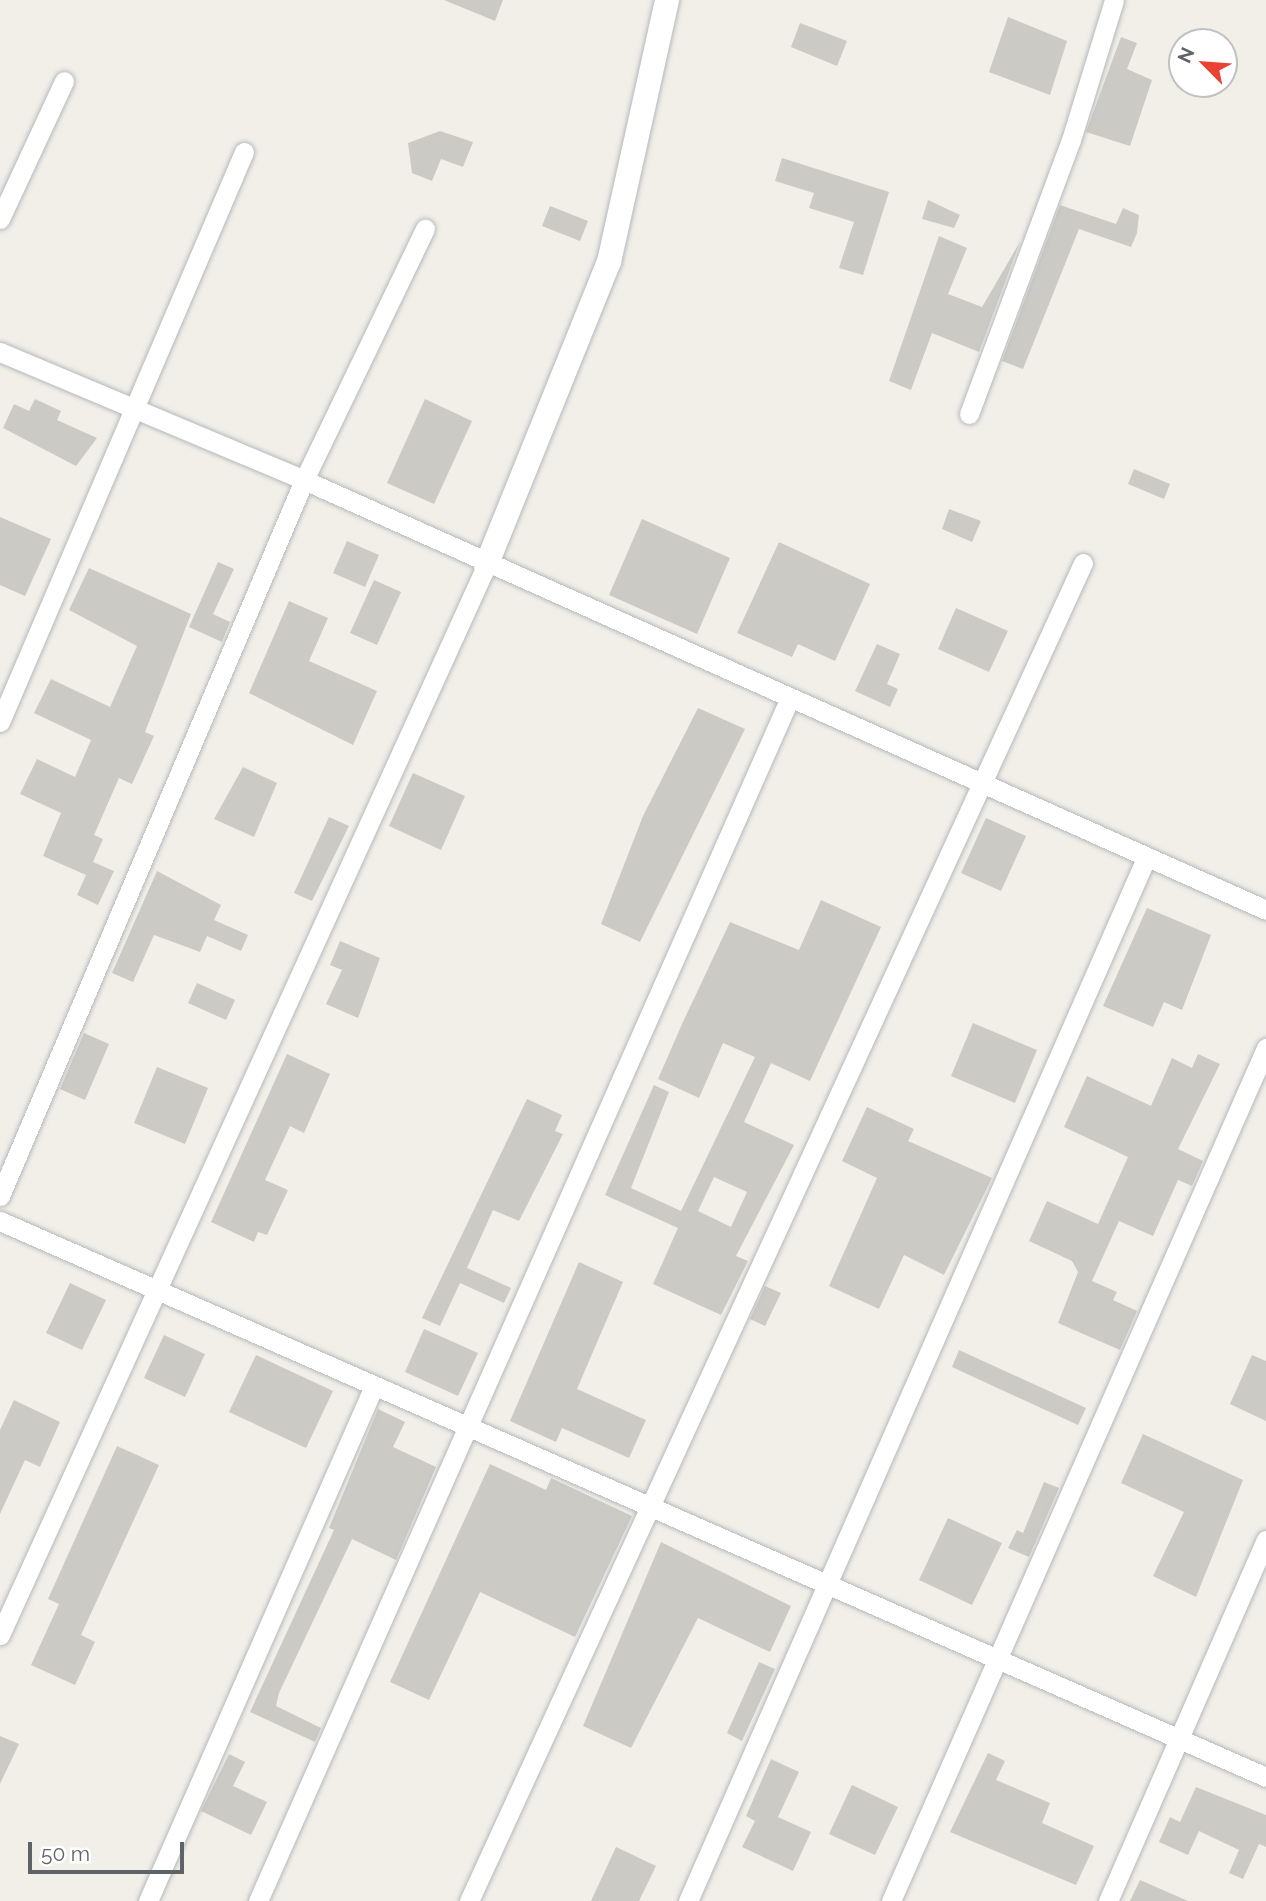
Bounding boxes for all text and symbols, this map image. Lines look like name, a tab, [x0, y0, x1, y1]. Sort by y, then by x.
north arrow	[1168, 28, 1238, 98]
text: N	[1173, 44, 1199, 66]
scale bar	[32, 1828, 187, 1872]
text: 50 m	[41, 1841, 90, 1866]

